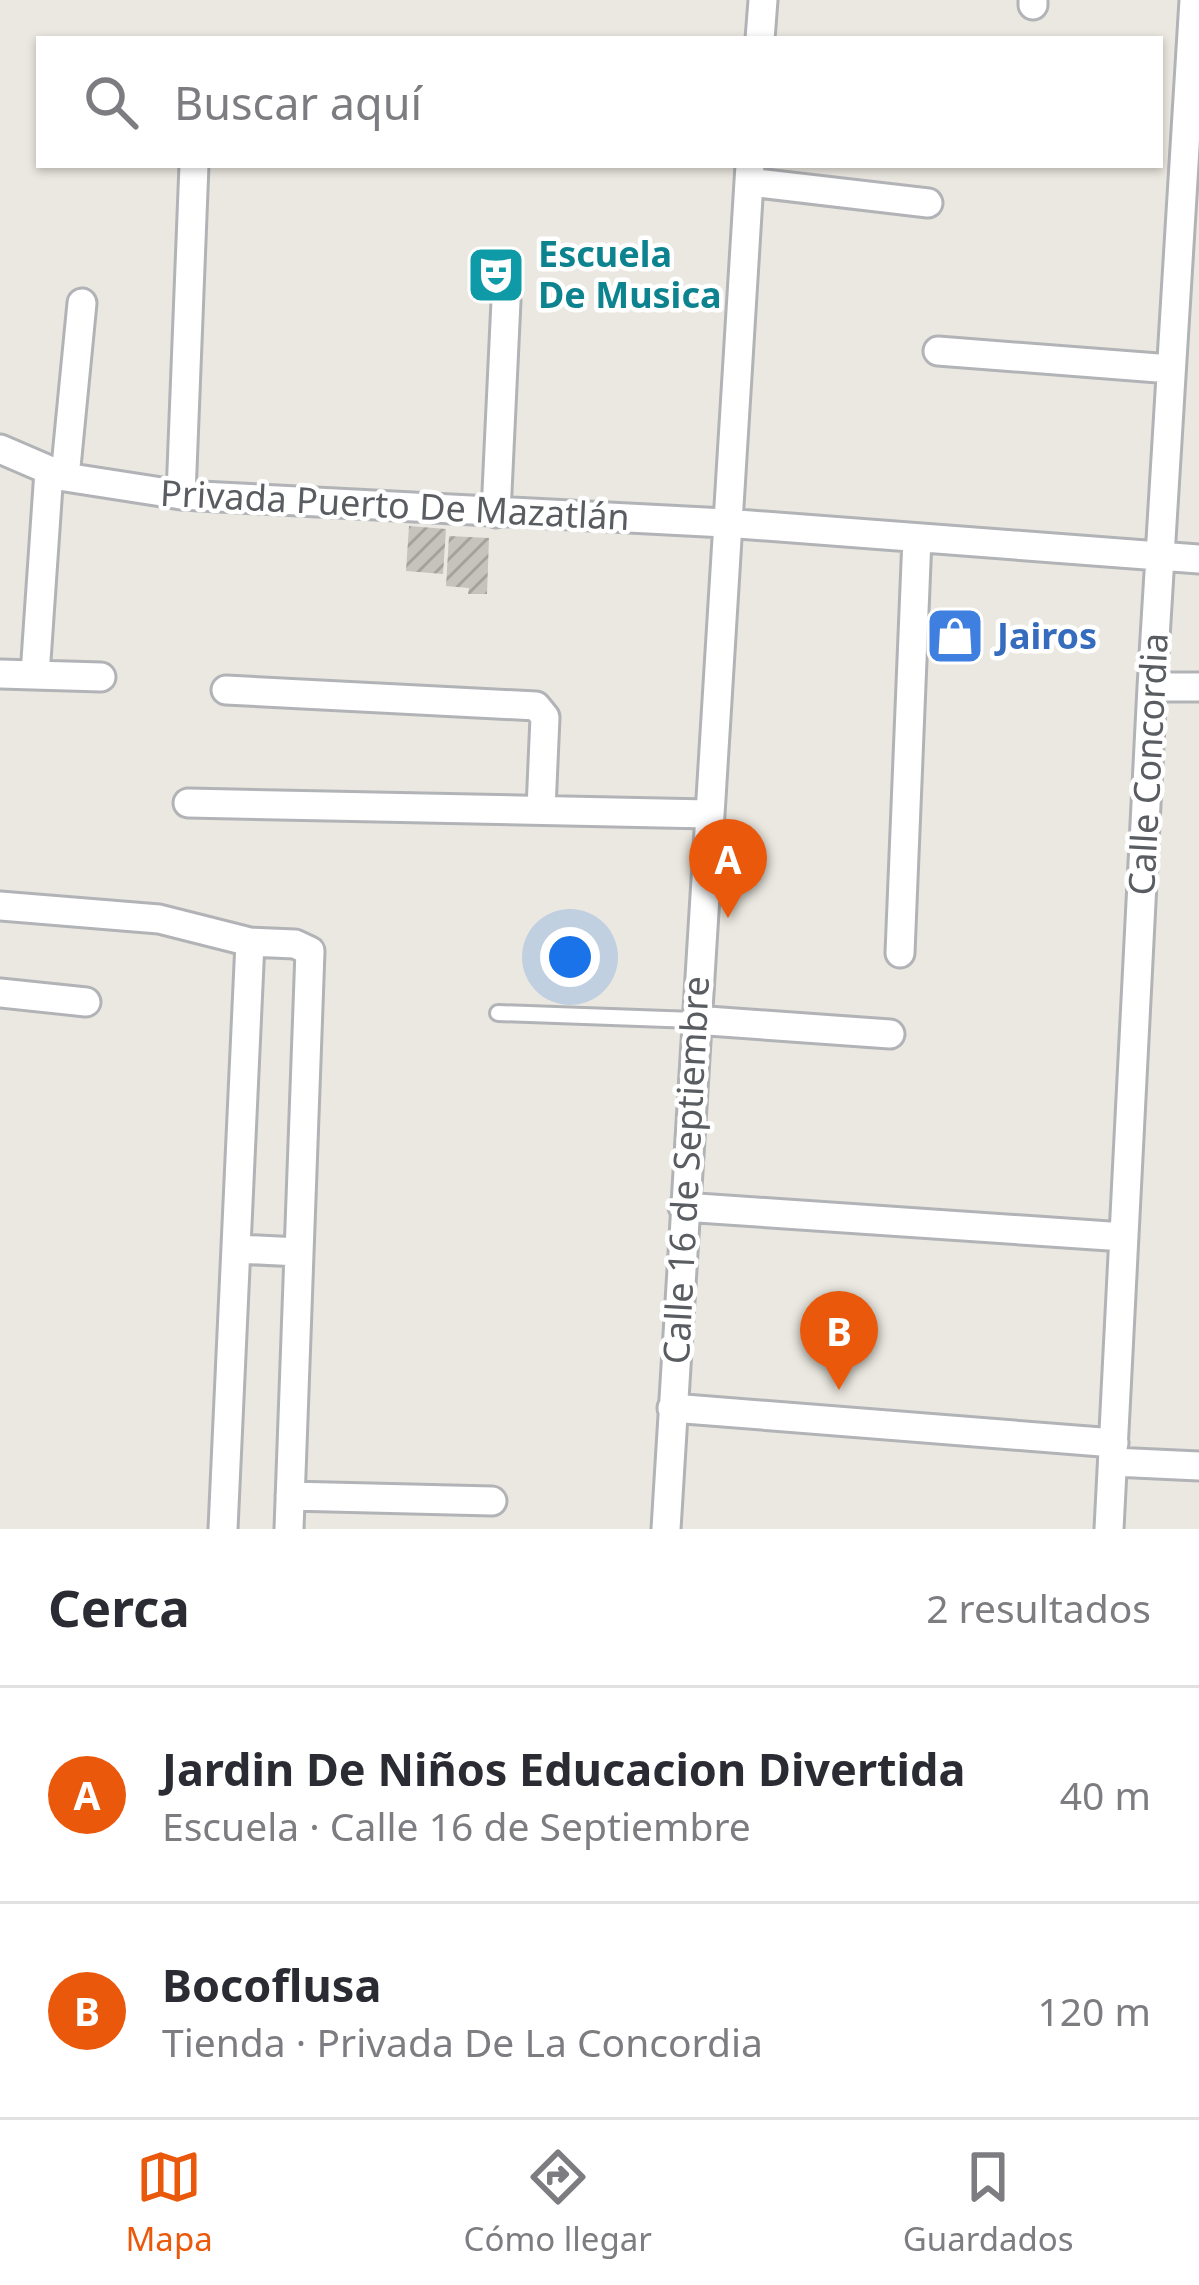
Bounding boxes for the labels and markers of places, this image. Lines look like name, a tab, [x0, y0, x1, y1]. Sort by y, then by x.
place label: Escuela De Musica	[538, 229, 722, 319]
theatre icon: Escuela De Musica	[465, 244, 527, 306]
shop icon: Jairos	[924, 605, 986, 667]
place label: Jairos	[994, 611, 1097, 660]
pin: A	[689, 819, 767, 918]
pin: B	[800, 1291, 878, 1390]

